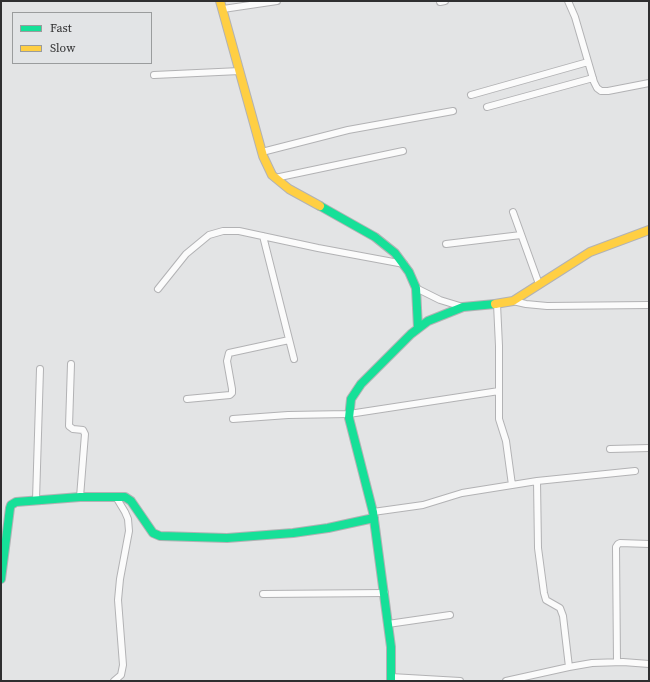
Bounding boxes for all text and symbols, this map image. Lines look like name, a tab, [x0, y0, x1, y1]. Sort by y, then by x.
legend	[12, 12, 152, 64]
text: Fast	[50, 20, 72, 36]
text: Slow	[50, 40, 75, 56]

